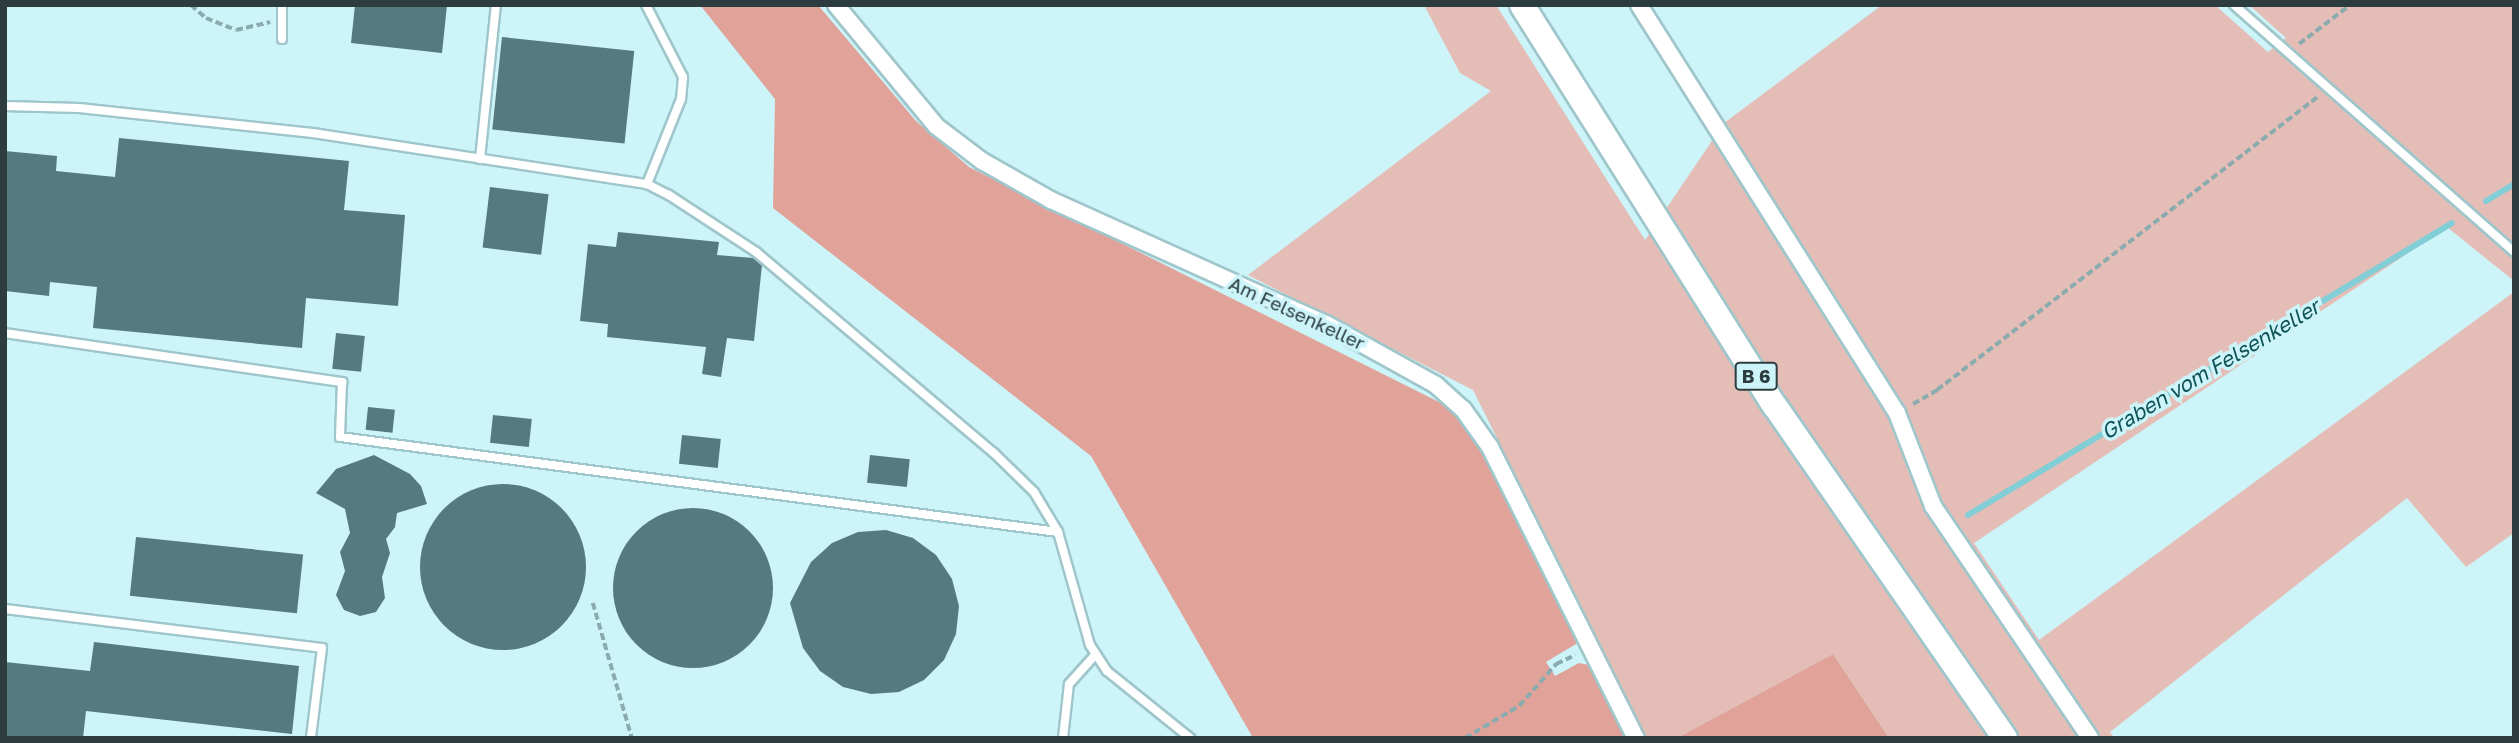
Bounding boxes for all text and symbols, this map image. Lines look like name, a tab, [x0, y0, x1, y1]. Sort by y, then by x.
street label: Am Felsenkeller	[1226, 272, 1368, 354]
water label: Graben vom Felsenkeller	[2096, 294, 2324, 444]
road number: B 6	[1733, 362, 1779, 390]

